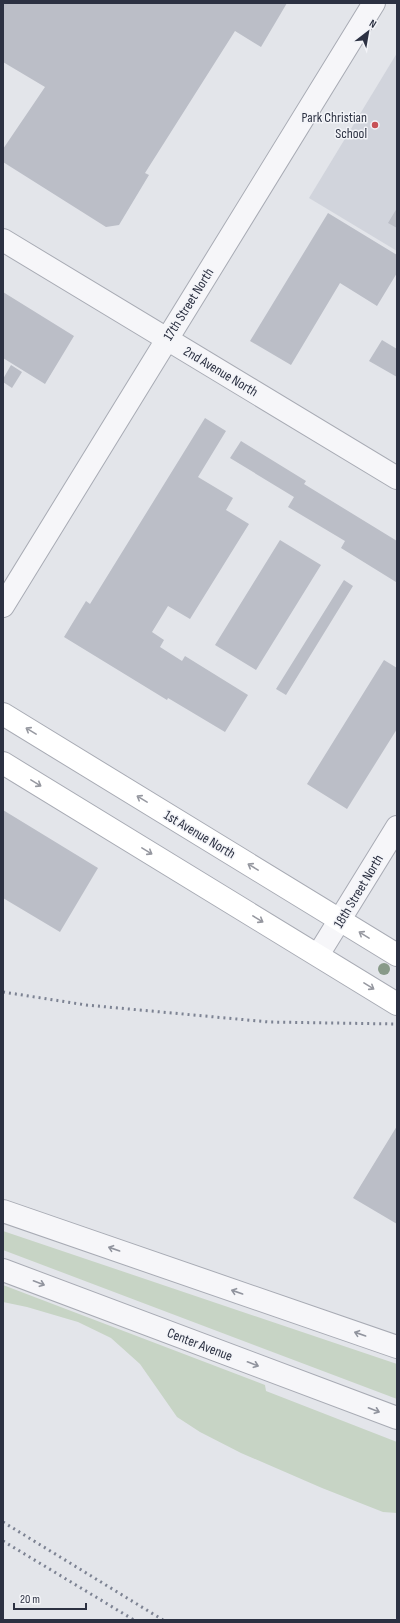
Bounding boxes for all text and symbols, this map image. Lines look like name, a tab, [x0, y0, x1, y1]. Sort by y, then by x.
north arrow	[348, 12, 388, 52]
text: N	[367, 17, 379, 31]
place label: Park Christian School	[302, 109, 367, 142]
marker: Park Christian School	[370, 120, 380, 130]
street label: 17th Street North	[159, 265, 217, 344]
street label: 2nd Avenue North	[181, 343, 261, 400]
one-way arrow	[25, 727, 37, 735]
one-way arrow	[30, 780, 42, 788]
one-way arrow	[137, 795, 148, 803]
street label: 1st Avenue North	[161, 806, 239, 862]
one-way arrow	[141, 847, 152, 855]
street label: 18th Street North	[330, 851, 387, 931]
one-way arrow	[247, 862, 259, 870]
one-way arrow	[252, 915, 264, 923]
one-way arrow	[358, 930, 370, 938]
one-way arrow	[363, 983, 375, 991]
one-way arrow	[108, 1245, 121, 1252]
one-way arrow	[33, 1280, 45, 1288]
one-way arrow	[232, 1287, 244, 1295]
street label: Center Avenue	[165, 1324, 235, 1365]
one-way arrow	[355, 1330, 367, 1338]
one-way arrow	[246, 1360, 258, 1368]
one-way arrow	[368, 1406, 380, 1414]
scale bar	[14, 1585, 86, 1611]
text: 20 m	[20, 1592, 40, 1607]

